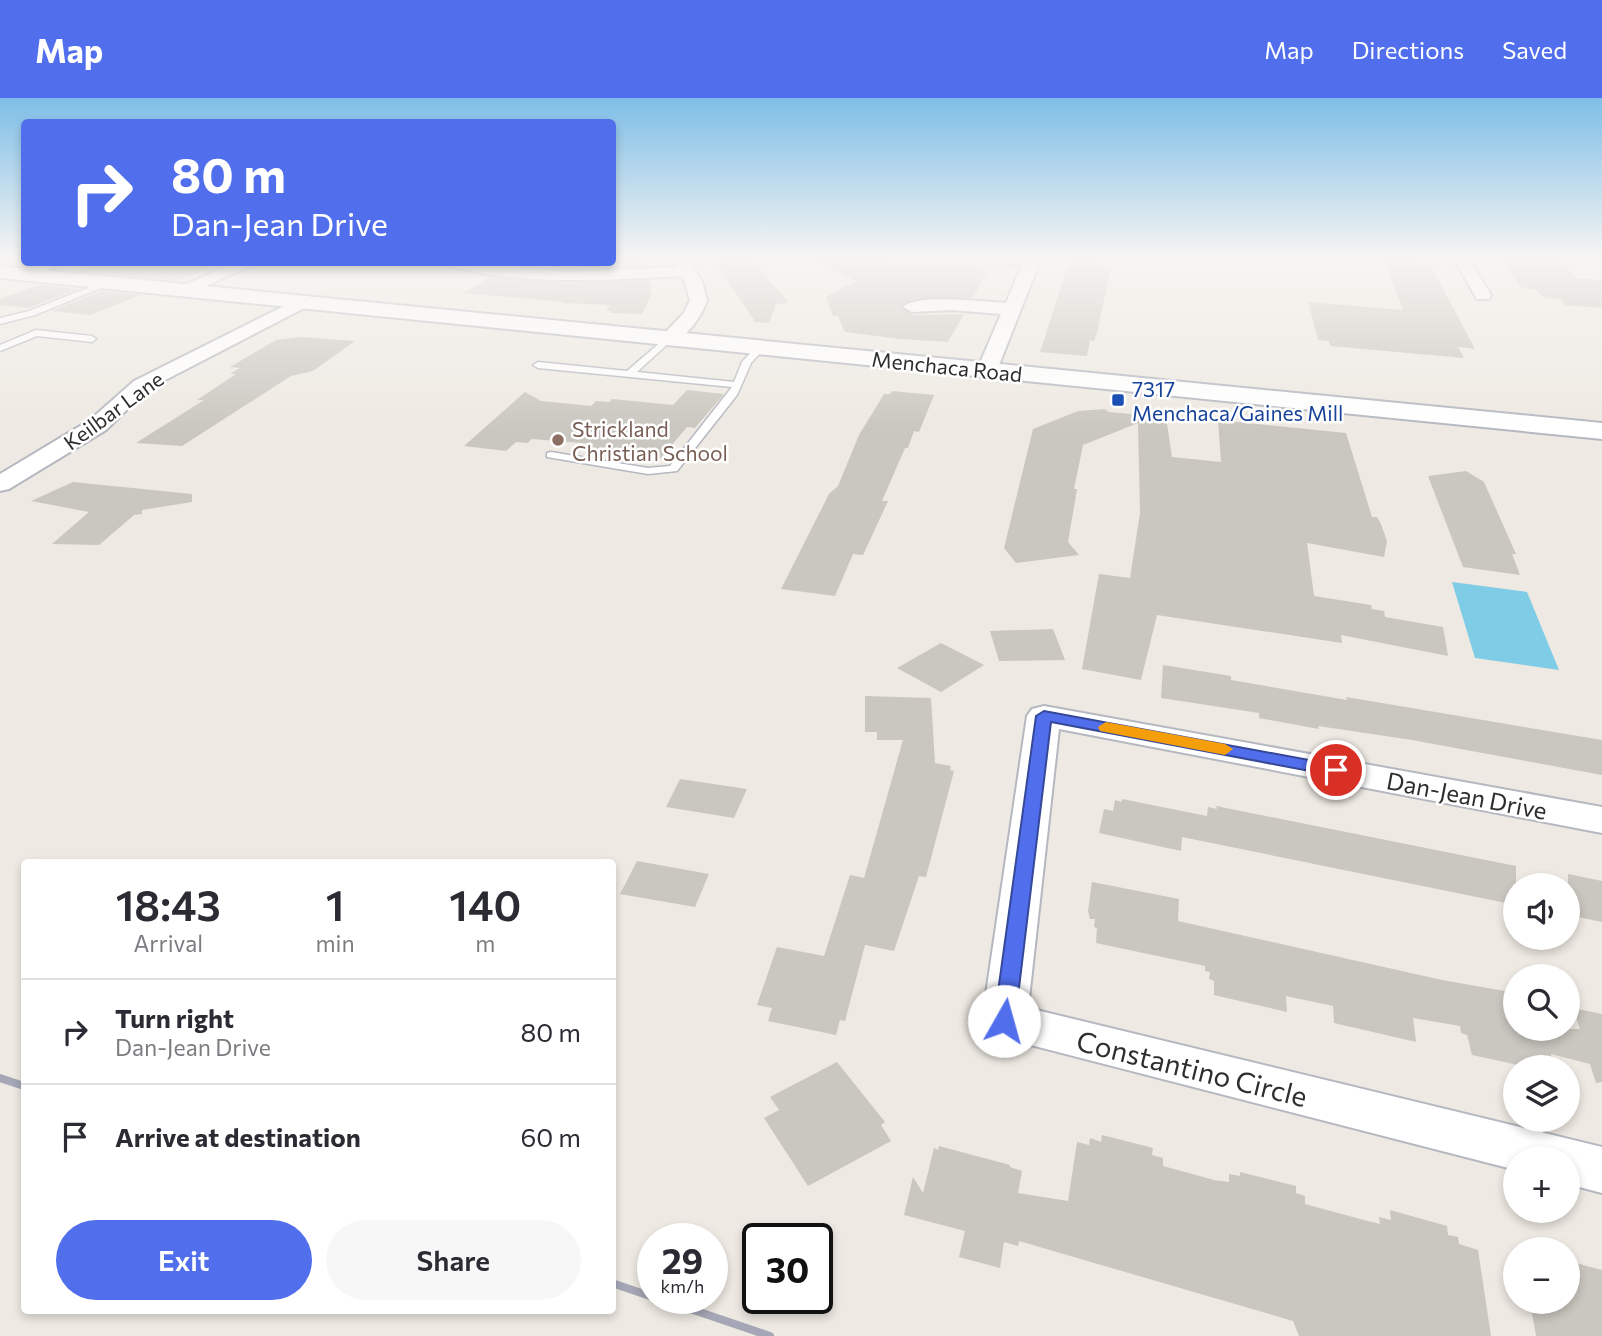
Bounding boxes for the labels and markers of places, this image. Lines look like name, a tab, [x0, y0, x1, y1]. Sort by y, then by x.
place label: 7317 Menchaca/Gaines Mill	[1132, 376, 1343, 425]
marker: 7317 Menchaca/Gaines Mill	[1110, 392, 1126, 408]
place label: Strickland Christian School	[572, 416, 728, 465]
marker: Strickland Christian School	[550, 432, 566, 448]
pin	[1306, 740, 1366, 800]

